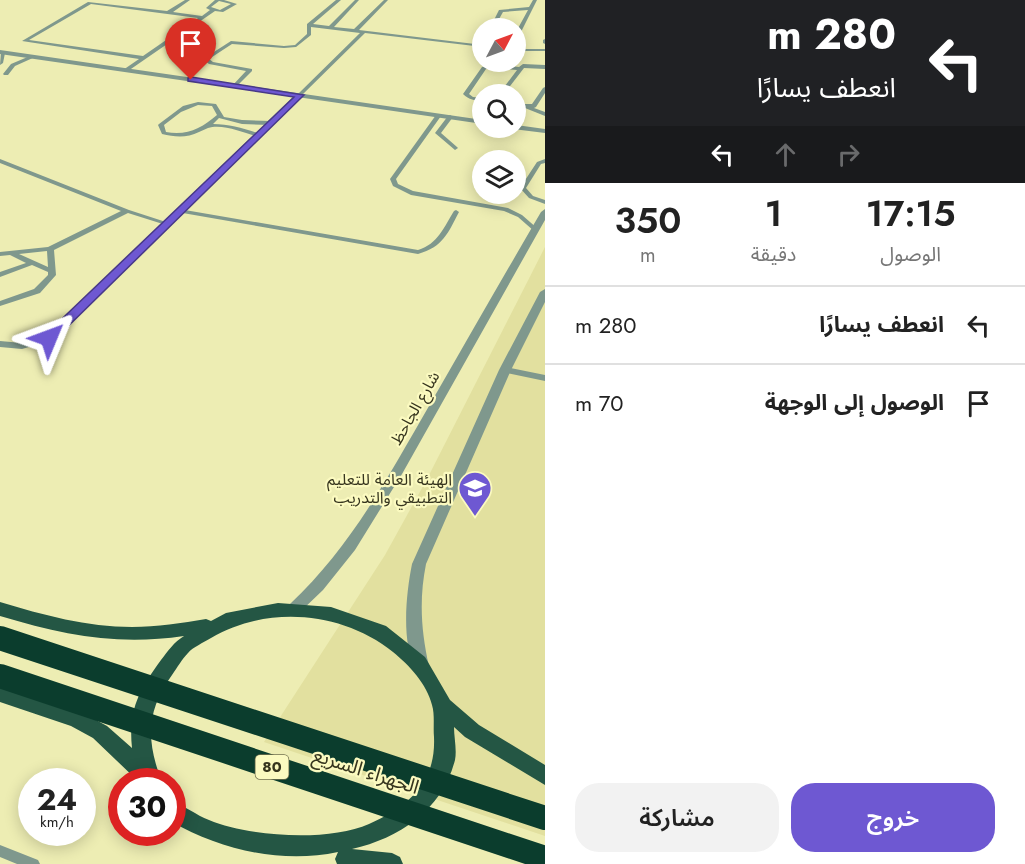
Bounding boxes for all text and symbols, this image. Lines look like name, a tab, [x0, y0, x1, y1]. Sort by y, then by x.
text: 280 m	[767, 4, 896, 65]
pin	[165, 18, 216, 80]
north arrow	[472, 18, 526, 72]
map controls	[472, 18, 526, 204]
icon: left	[917, 24, 995, 102]
icon: arrive	[174, 27, 207, 60]
text: انعطف يسارًا	[757, 68, 896, 107]
button: search	[472, 84, 526, 138]
icon: left	[706, 138, 739, 171]
icon: ahead	[769, 138, 802, 171]
icon: right	[832, 138, 865, 171]
button: layers	[472, 150, 526, 204]
text: 1	[765, 187, 782, 239]
text: 17:15	[866, 187, 956, 239]
text: 350	[614, 194, 681, 246]
text: دقيقة	[751, 240, 796, 269]
text: الوصول	[880, 240, 941, 269]
text: m	[640, 241, 656, 270]
position arrow	[17, 306, 81, 370]
text: انعطف يسارًا	[819, 308, 944, 340]
text: 280 m	[575, 309, 637, 341]
icon: left	[962, 309, 995, 342]
street label: شارع الجاحظ	[385, 367, 446, 450]
text: الوصول إلى الوجهة	[765, 386, 944, 418]
text: 70 m	[575, 387, 624, 419]
icon: arrive	[962, 387, 995, 420]
place label: الهيئة العامة للتعليم التطبيقي والتدريب	[327, 468, 452, 509]
school or university icon: الهيئة العامة للتعليم التطبيقي والتدريب	[457, 470, 493, 517]
street label: الجهراء السريع	[309, 740, 423, 802]
road number: 80	[256, 755, 288, 779]
speed limit sign: 30	[108, 768, 186, 846]
text: 24	[37, 778, 77, 821]
button: مشاركة	[575, 783, 779, 852]
button: خروج	[791, 783, 995, 852]
text: km/h	[40, 811, 74, 833]

